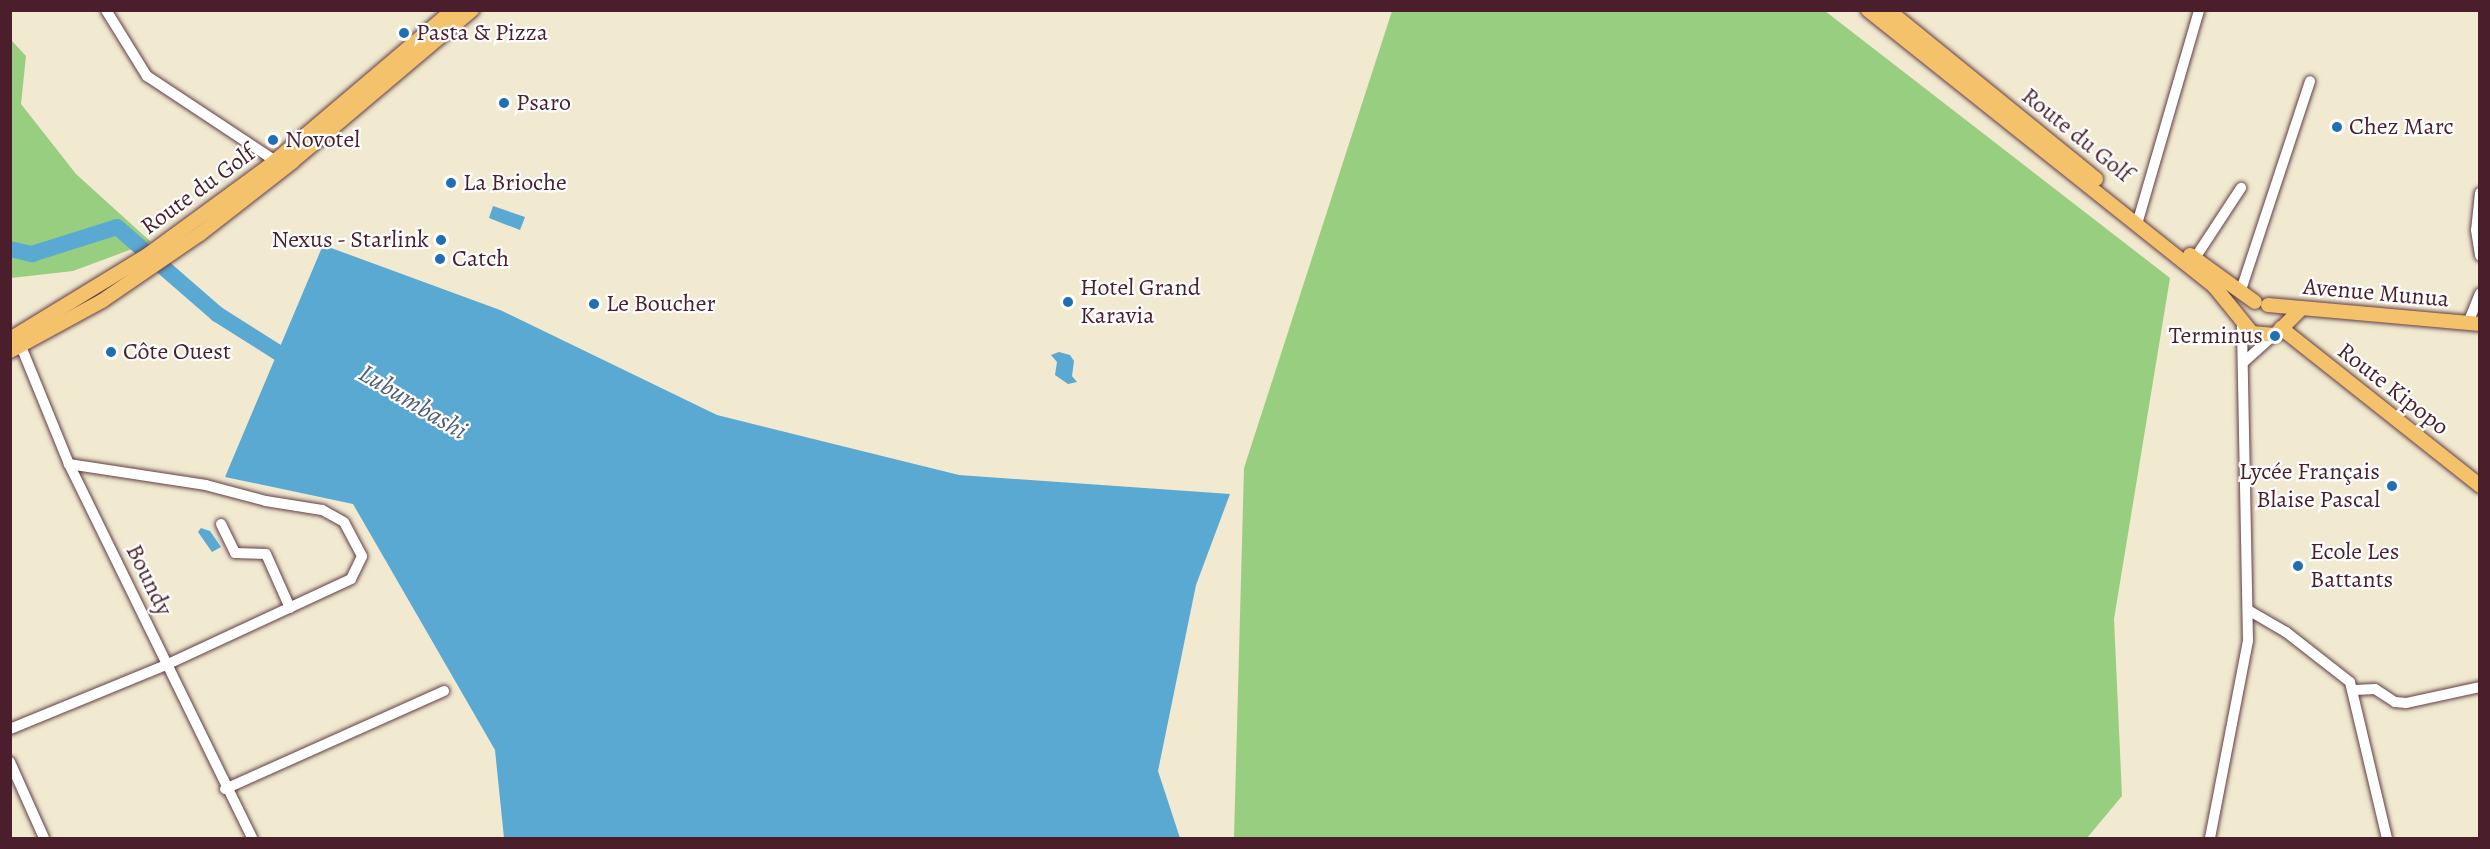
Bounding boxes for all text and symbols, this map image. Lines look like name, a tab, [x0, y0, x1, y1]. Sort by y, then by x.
place label: Pasta & Pizza	[416, 19, 548, 47]
marker: Pasta & Pizza	[397, 26, 411, 40]
street label: Route du Golf	[2016, 82, 2138, 188]
place label: Psaro	[516, 89, 571, 117]
marker: Psaro	[497, 96, 511, 110]
place label: Chez Marc	[2349, 113, 2454, 141]
marker: Chez Marc	[2330, 120, 2344, 134]
place label: Novotel	[285, 126, 360, 154]
marker: Novotel	[266, 133, 280, 147]
street label: Route du Golf	[135, 139, 261, 241]
place label: La Brioche	[463, 169, 567, 197]
marker: La Brioche	[444, 176, 458, 190]
place label: Nexus - Starlink	[271, 226, 429, 254]
marker: Nexus - Starlink	[434, 233, 448, 247]
place label: Catch	[452, 245, 509, 273]
marker: Catch	[433, 252, 447, 266]
street label: Avenue Munua	[2302, 272, 2450, 314]
place label: Hotel Grand Karavia	[1080, 274, 1201, 330]
place label: Le Boucher	[606, 290, 716, 318]
marker: Hotel Grand Karavia	[1061, 295, 1075, 309]
marker: Le Boucher	[587, 297, 601, 311]
place label: Terminus	[2169, 322, 2263, 350]
marker: Terminus	[2268, 329, 2282, 343]
street label: Route Kipopo	[2332, 337, 2454, 441]
place label: Côte Ouest	[123, 338, 231, 366]
marker: Côte Ouest	[104, 345, 118, 359]
water label: Lubumbashi	[353, 357, 473, 447]
place label: Lycée Français Blaise Pascal	[2239, 458, 2380, 514]
marker: Lycée Français Blaise Pascal	[2385, 479, 2399, 493]
place label: Ecole Les Battants	[2310, 538, 2399, 594]
street label: Boundy	[119, 540, 179, 620]
marker: Ecole Les Battants	[2291, 559, 2305, 573]

